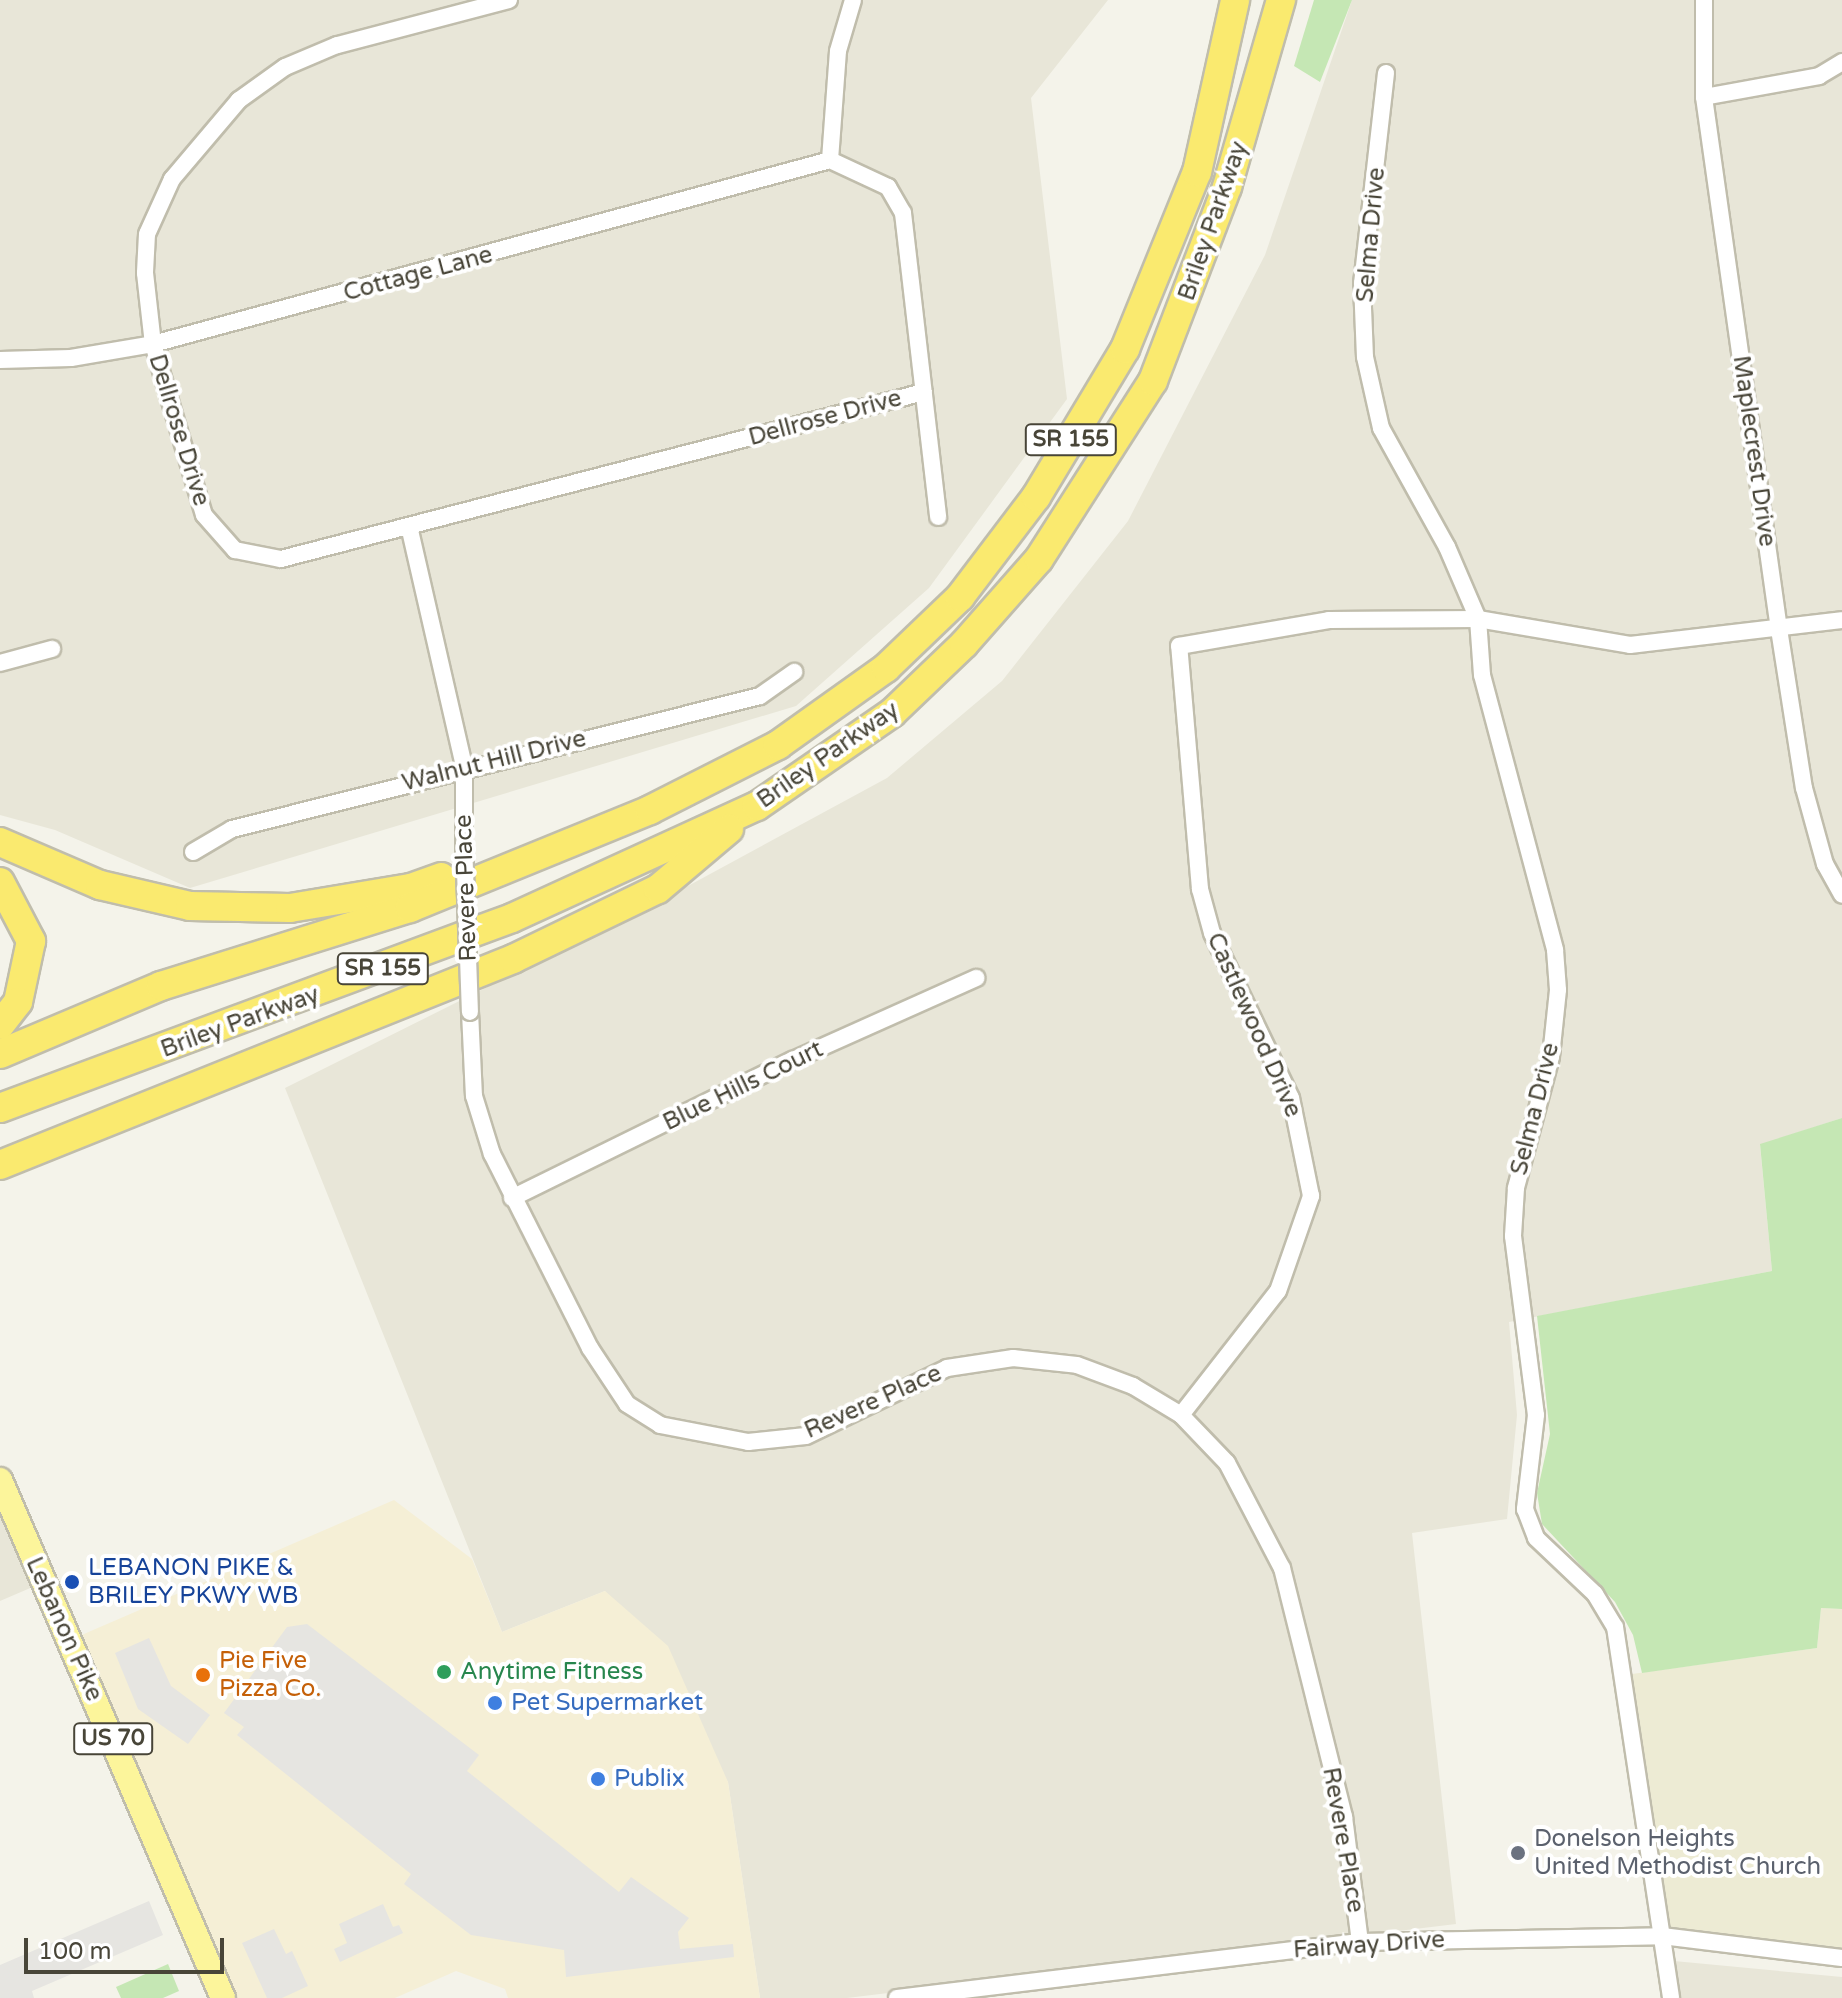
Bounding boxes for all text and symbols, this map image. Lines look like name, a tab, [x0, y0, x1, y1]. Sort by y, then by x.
street label: Briley Parkway	[1172, 138, 1254, 304]
street label: Selma Drive	[1351, 166, 1391, 304]
street label: Cottage Lane	[340, 240, 496, 308]
street label: Dellrose Drive	[142, 351, 216, 509]
street label: Maplecrest Drive	[1726, 354, 1782, 548]
street label: Dellrose Drive	[745, 384, 905, 452]
road number: SR 155	[1023, 422, 1119, 458]
street label: Briley Parkway	[752, 695, 904, 815]
street label: Walnut Hill Drive	[399, 724, 589, 798]
street label: Revere Place	[449, 814, 483, 962]
street label: Castlewood Drive	[1200, 928, 1308, 1122]
road number: SR 155	[335, 951, 431, 987]
street label: Briley Parkway	[157, 980, 323, 1064]
street label: Blue Hills Court	[658, 1035, 828, 1137]
street label: Selma Drive	[1505, 1040, 1565, 1178]
street label: Revere Place	[800, 1359, 946, 1445]
street label: Lebanon Pike	[19, 1553, 109, 1705]
place label: LEBANON PIKE & BRILEY PKWY WB	[88, 1554, 298, 1610]
marker: LEBANON PIKE & BRILEY PKWY WB	[63, 1573, 81, 1591]
place label: Pie Five Pizza Co.	[219, 1647, 321, 1703]
place label: Anytime Fitness	[460, 1658, 643, 1686]
marker: Anytime Fitness	[435, 1663, 453, 1681]
marker: Pie Five Pizza Co.	[194, 1666, 212, 1684]
place label: Pet Supermarket	[511, 1689, 703, 1717]
marker: Pet Supermarket	[486, 1694, 504, 1712]
road number: US 70	[73, 1721, 153, 1757]
place label: Publix	[614, 1765, 685, 1793]
street label: Revere Place	[1316, 1765, 1370, 1915]
marker: Publix	[589, 1770, 607, 1788]
place label: Donelson Heights United Methodist Church	[1534, 1825, 1821, 1881]
marker: Donelson Heights United Methodist Church	[1509, 1844, 1527, 1862]
scale bar	[28, 1922, 228, 1972]
street label: Fairway Drive	[1292, 1925, 1446, 1965]
text: 100 m	[38, 1937, 112, 1966]

